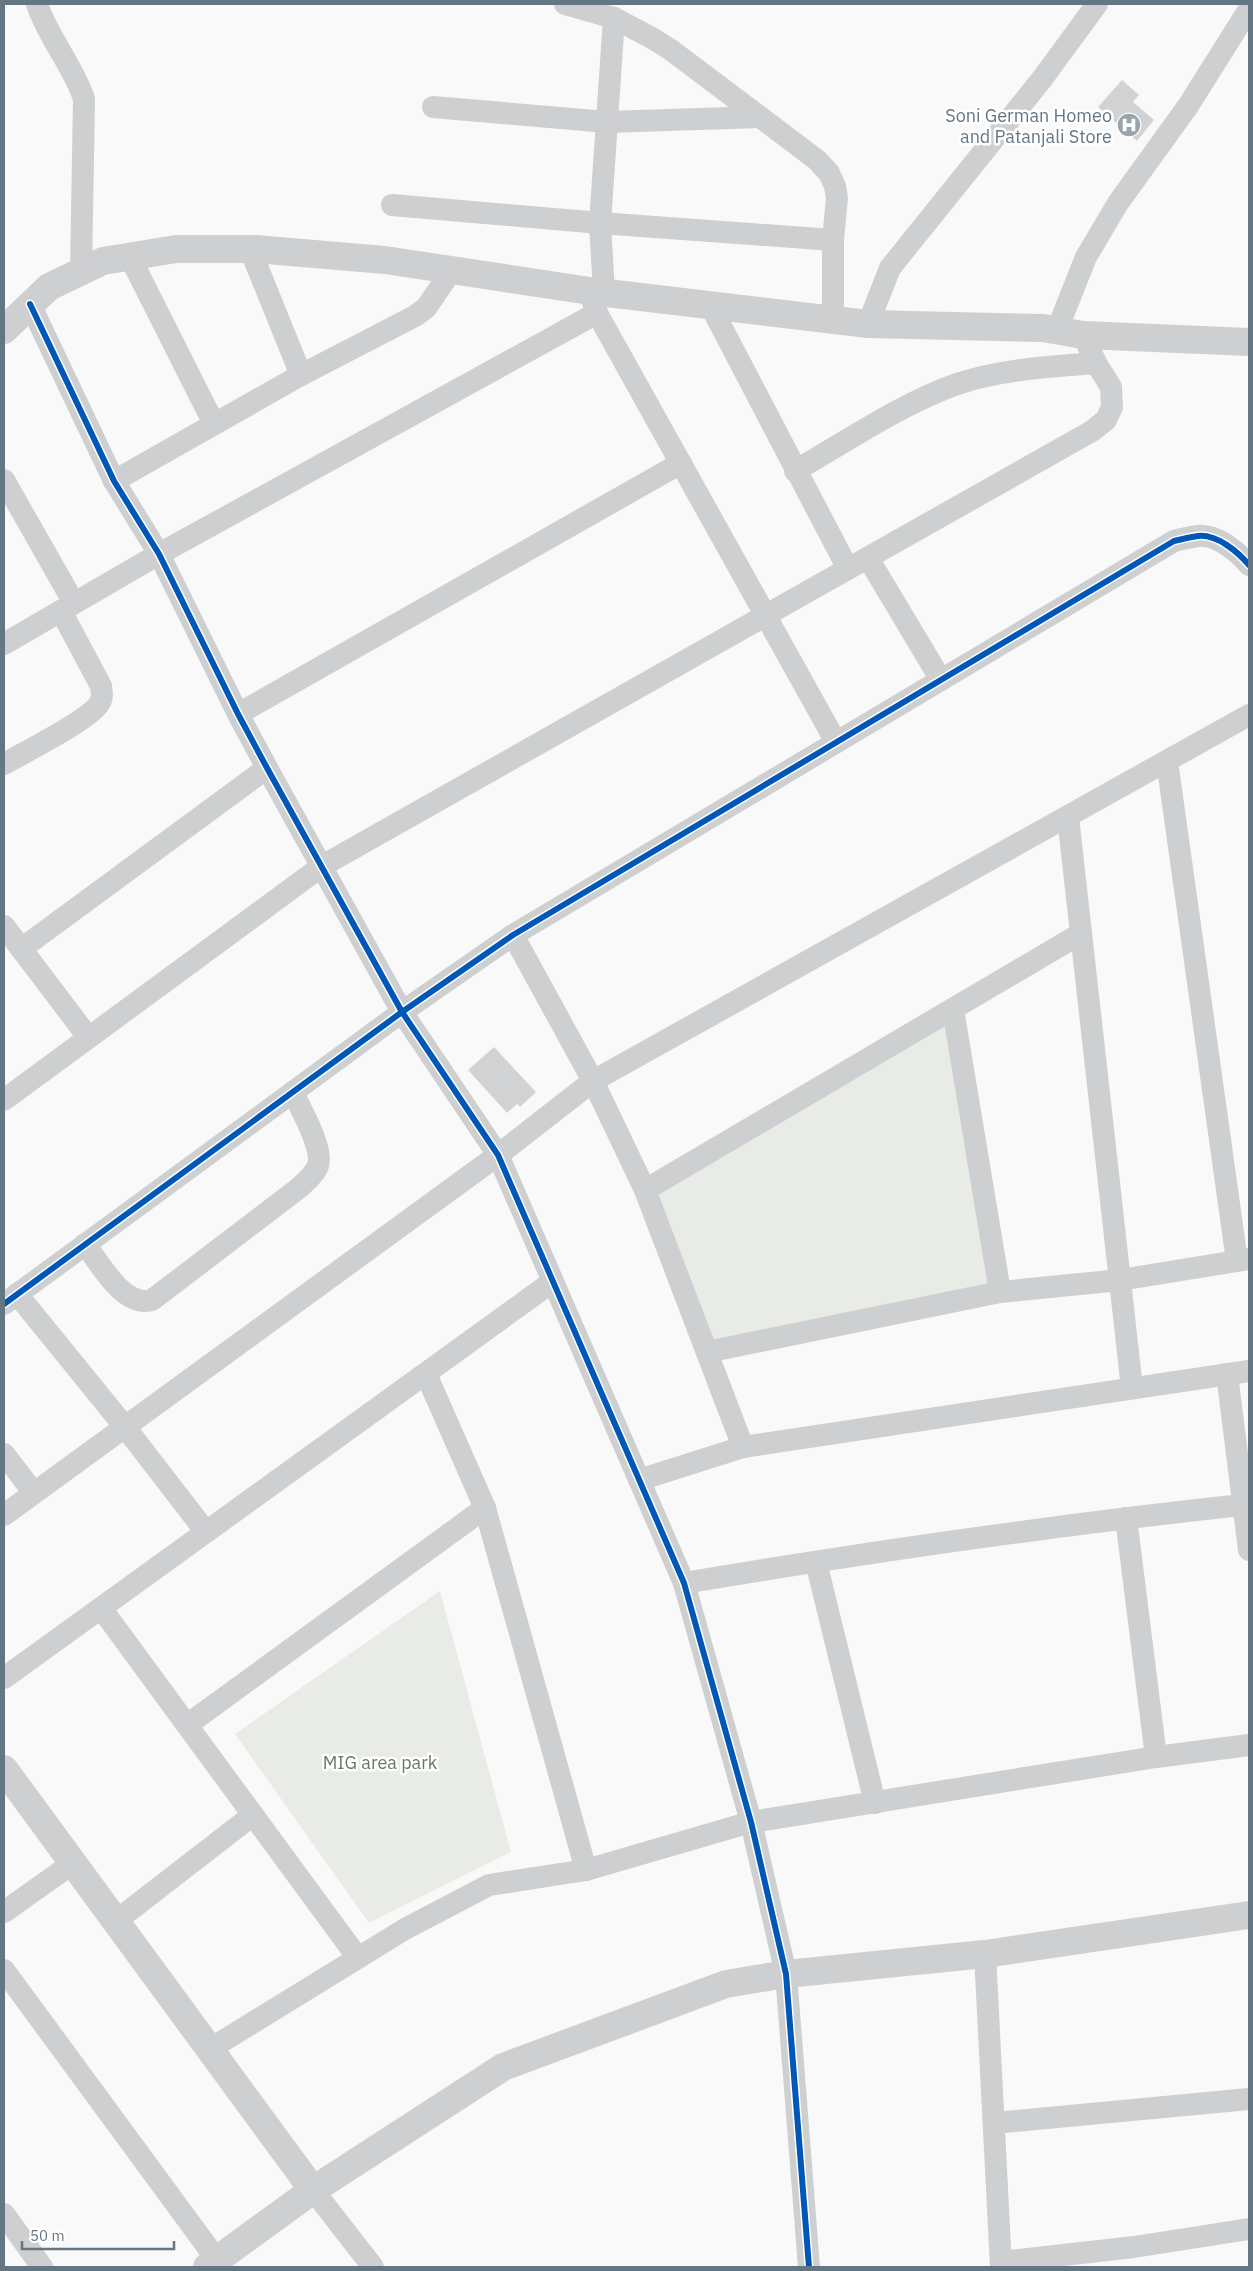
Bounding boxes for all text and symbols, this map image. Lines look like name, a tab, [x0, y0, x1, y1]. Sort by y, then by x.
place label: Soni German Homeo and Patanjali Store	[945, 104, 1112, 148]
hospital icon: Soni German Homeo and Patanjali Store	[1116, 112, 1142, 138]
park label: MIG area park	[323, 1751, 438, 1774]
scale bar	[22, 2218, 175, 2250]
text: 50 m	[30, 2226, 65, 2245]

